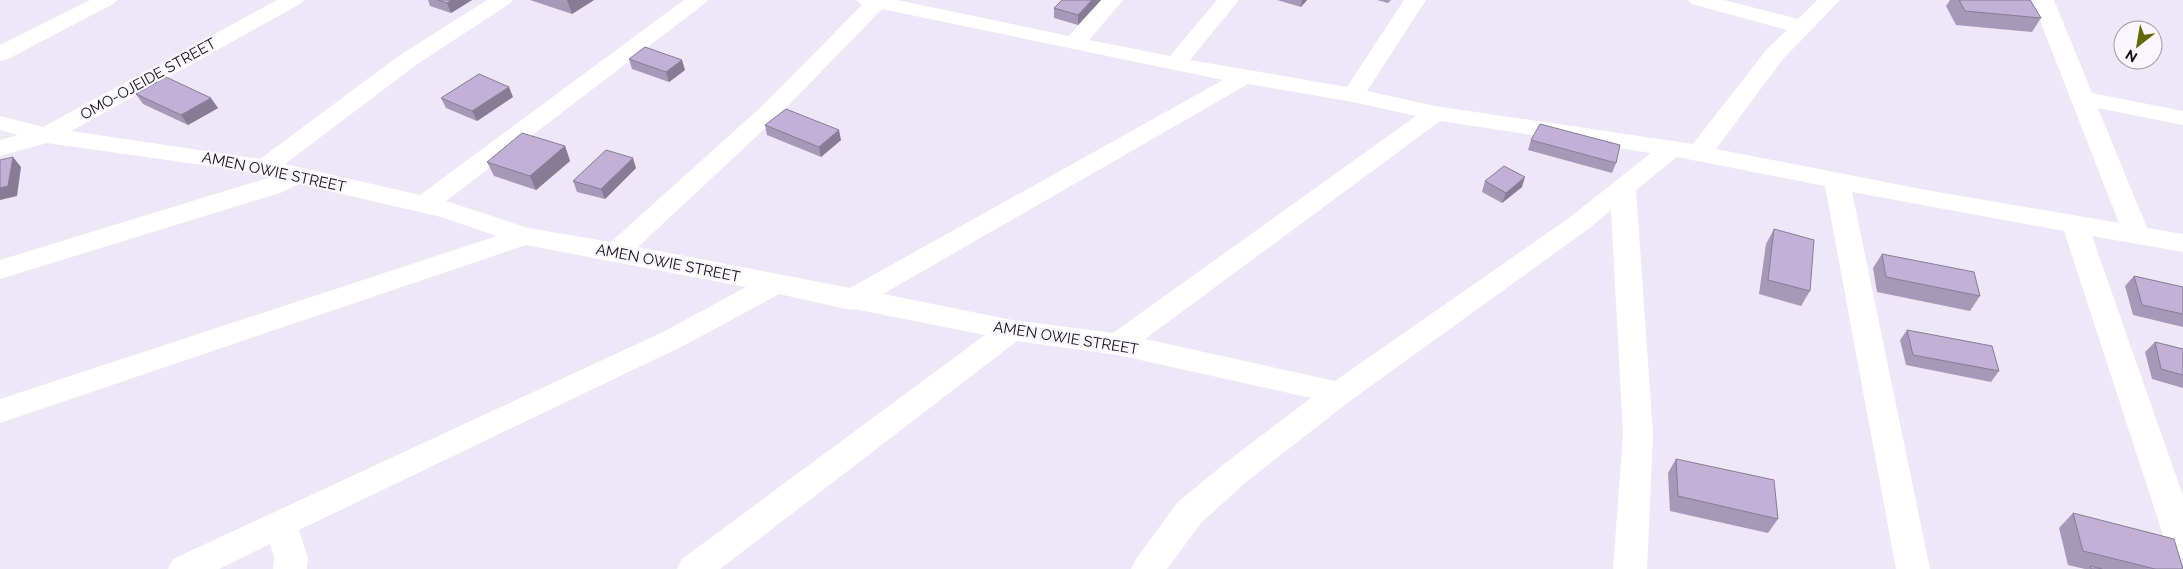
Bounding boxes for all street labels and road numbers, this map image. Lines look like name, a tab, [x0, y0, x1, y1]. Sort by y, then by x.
street label: OMO-OJEIDE STREET	[77, 34, 219, 124]
street label: AMEN OWIE STREET	[200, 148, 348, 196]
street label: AMEN OWIE STREET	[594, 240, 742, 286]
street label: AMEN OWIE STREET	[992, 318, 1140, 358]

